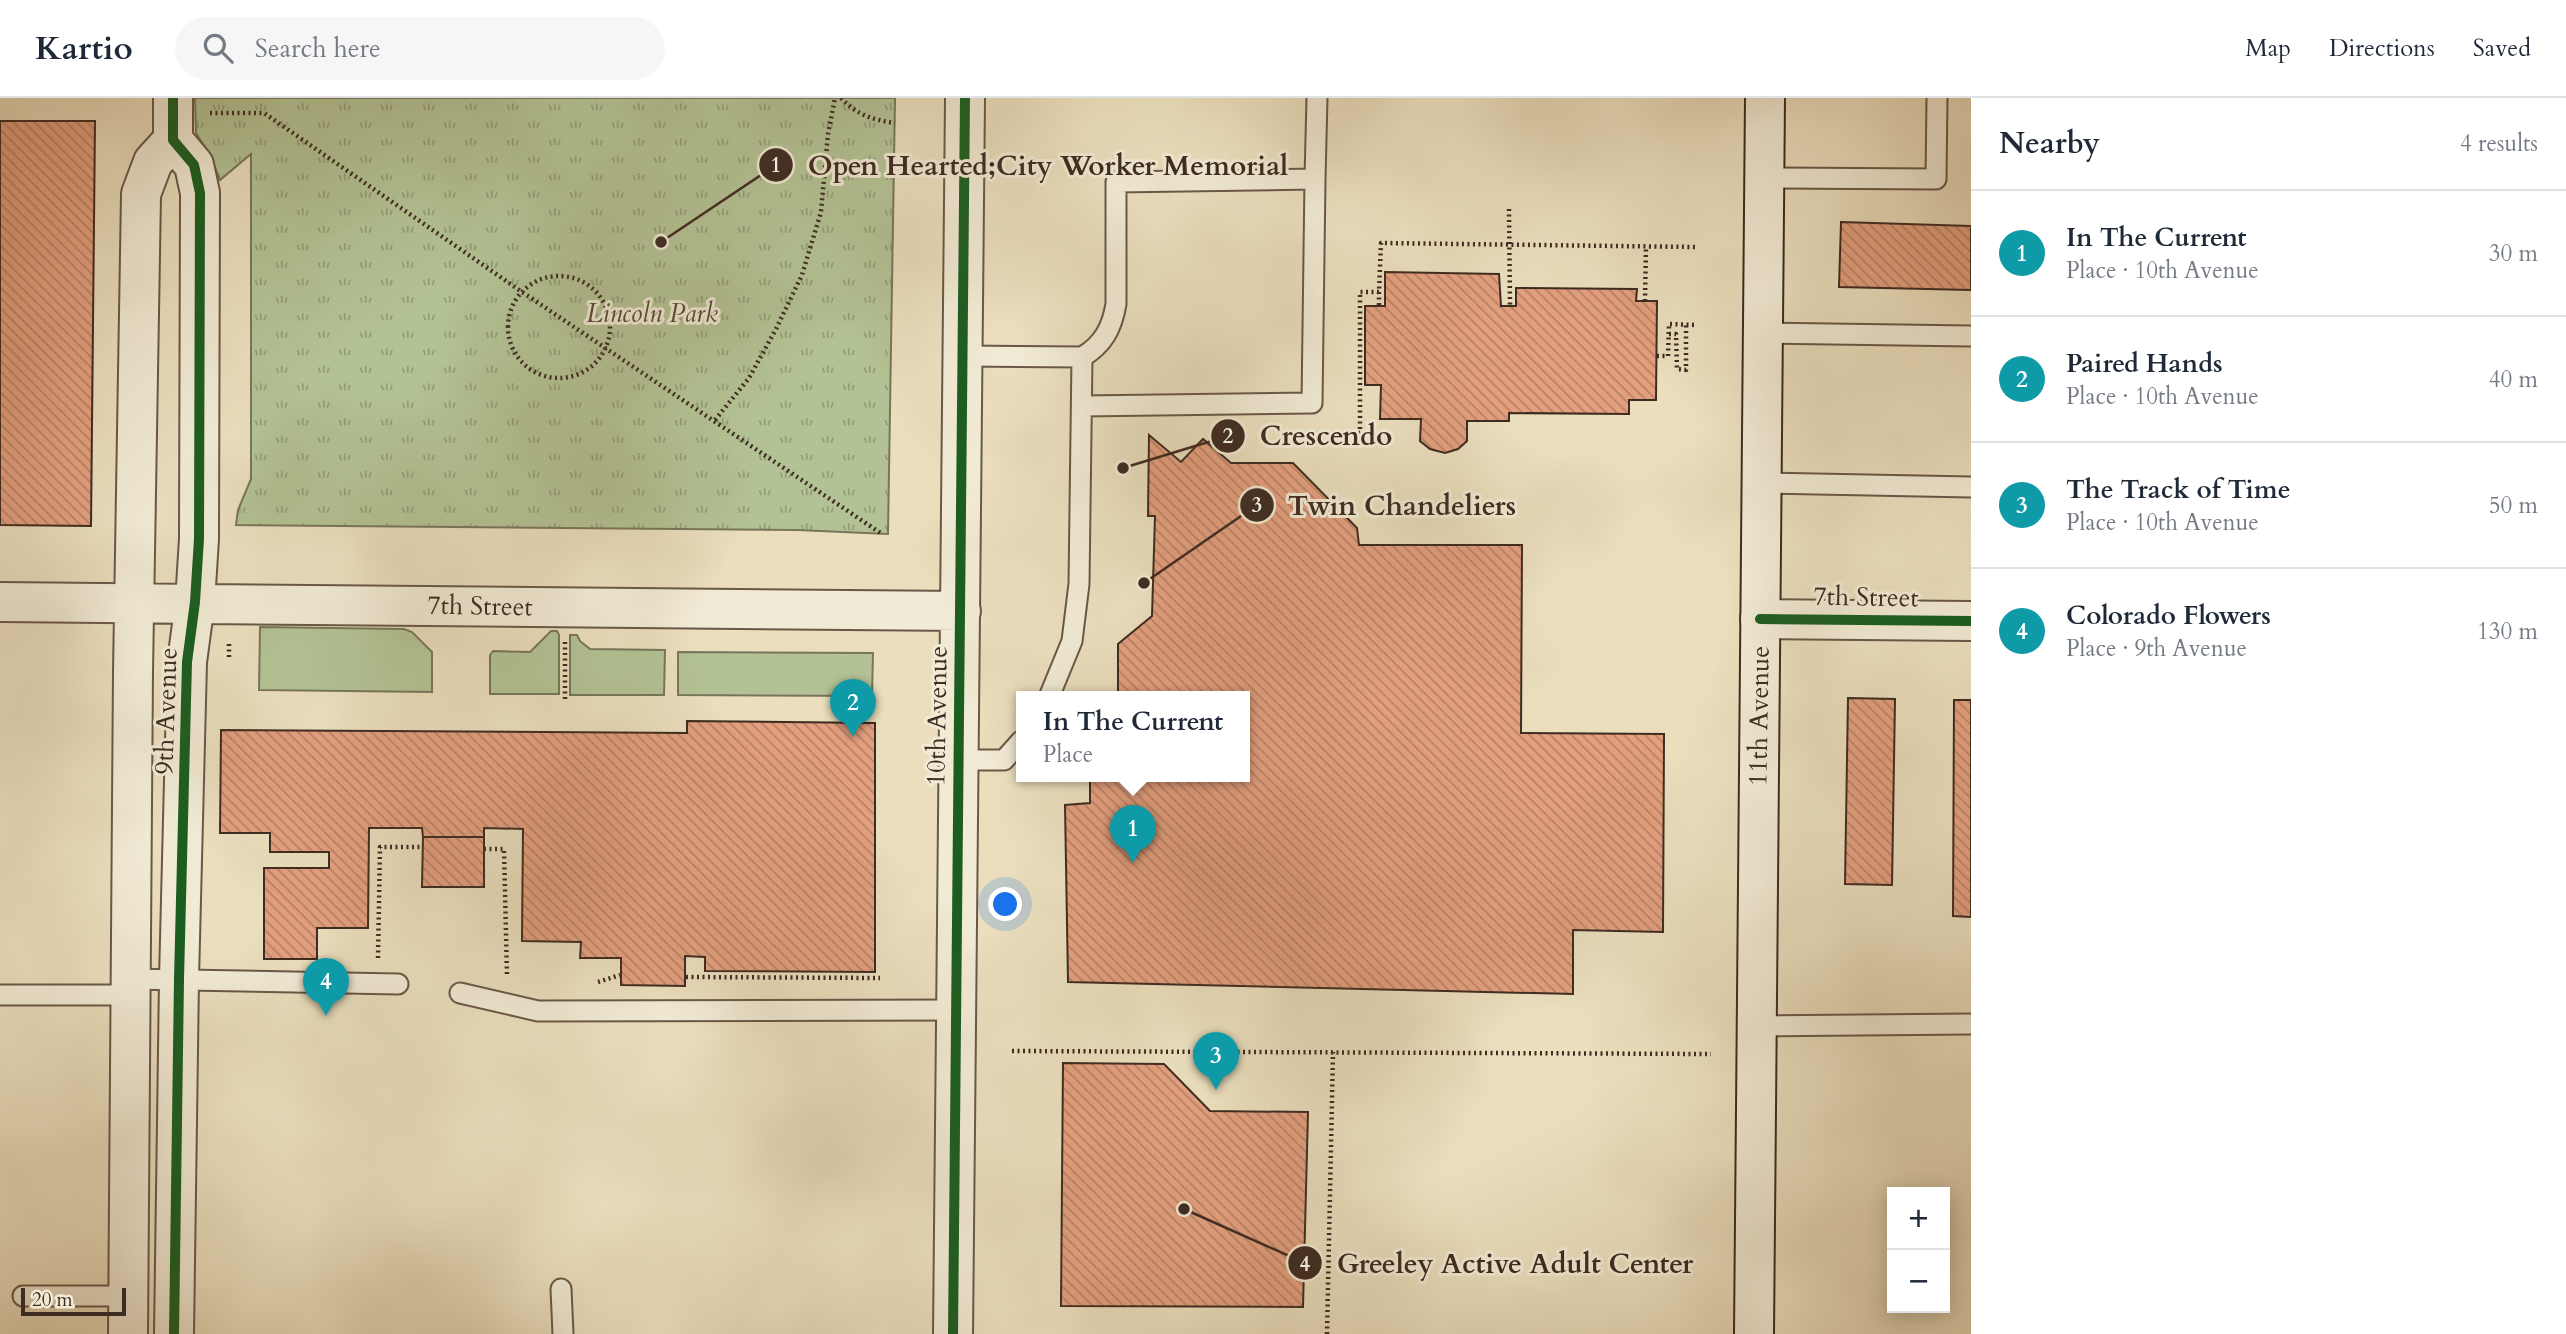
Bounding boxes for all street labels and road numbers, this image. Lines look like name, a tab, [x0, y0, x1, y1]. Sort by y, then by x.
street label: 7th Street	[1813, 579, 1919, 615]
street label: 7th Street	[427, 588, 533, 624]
street label: 10th Avenue	[918, 645, 956, 787]
street label: 11th Avenue	[1740, 645, 1778, 787]
street label: 9th Avenue	[146, 647, 186, 775]

